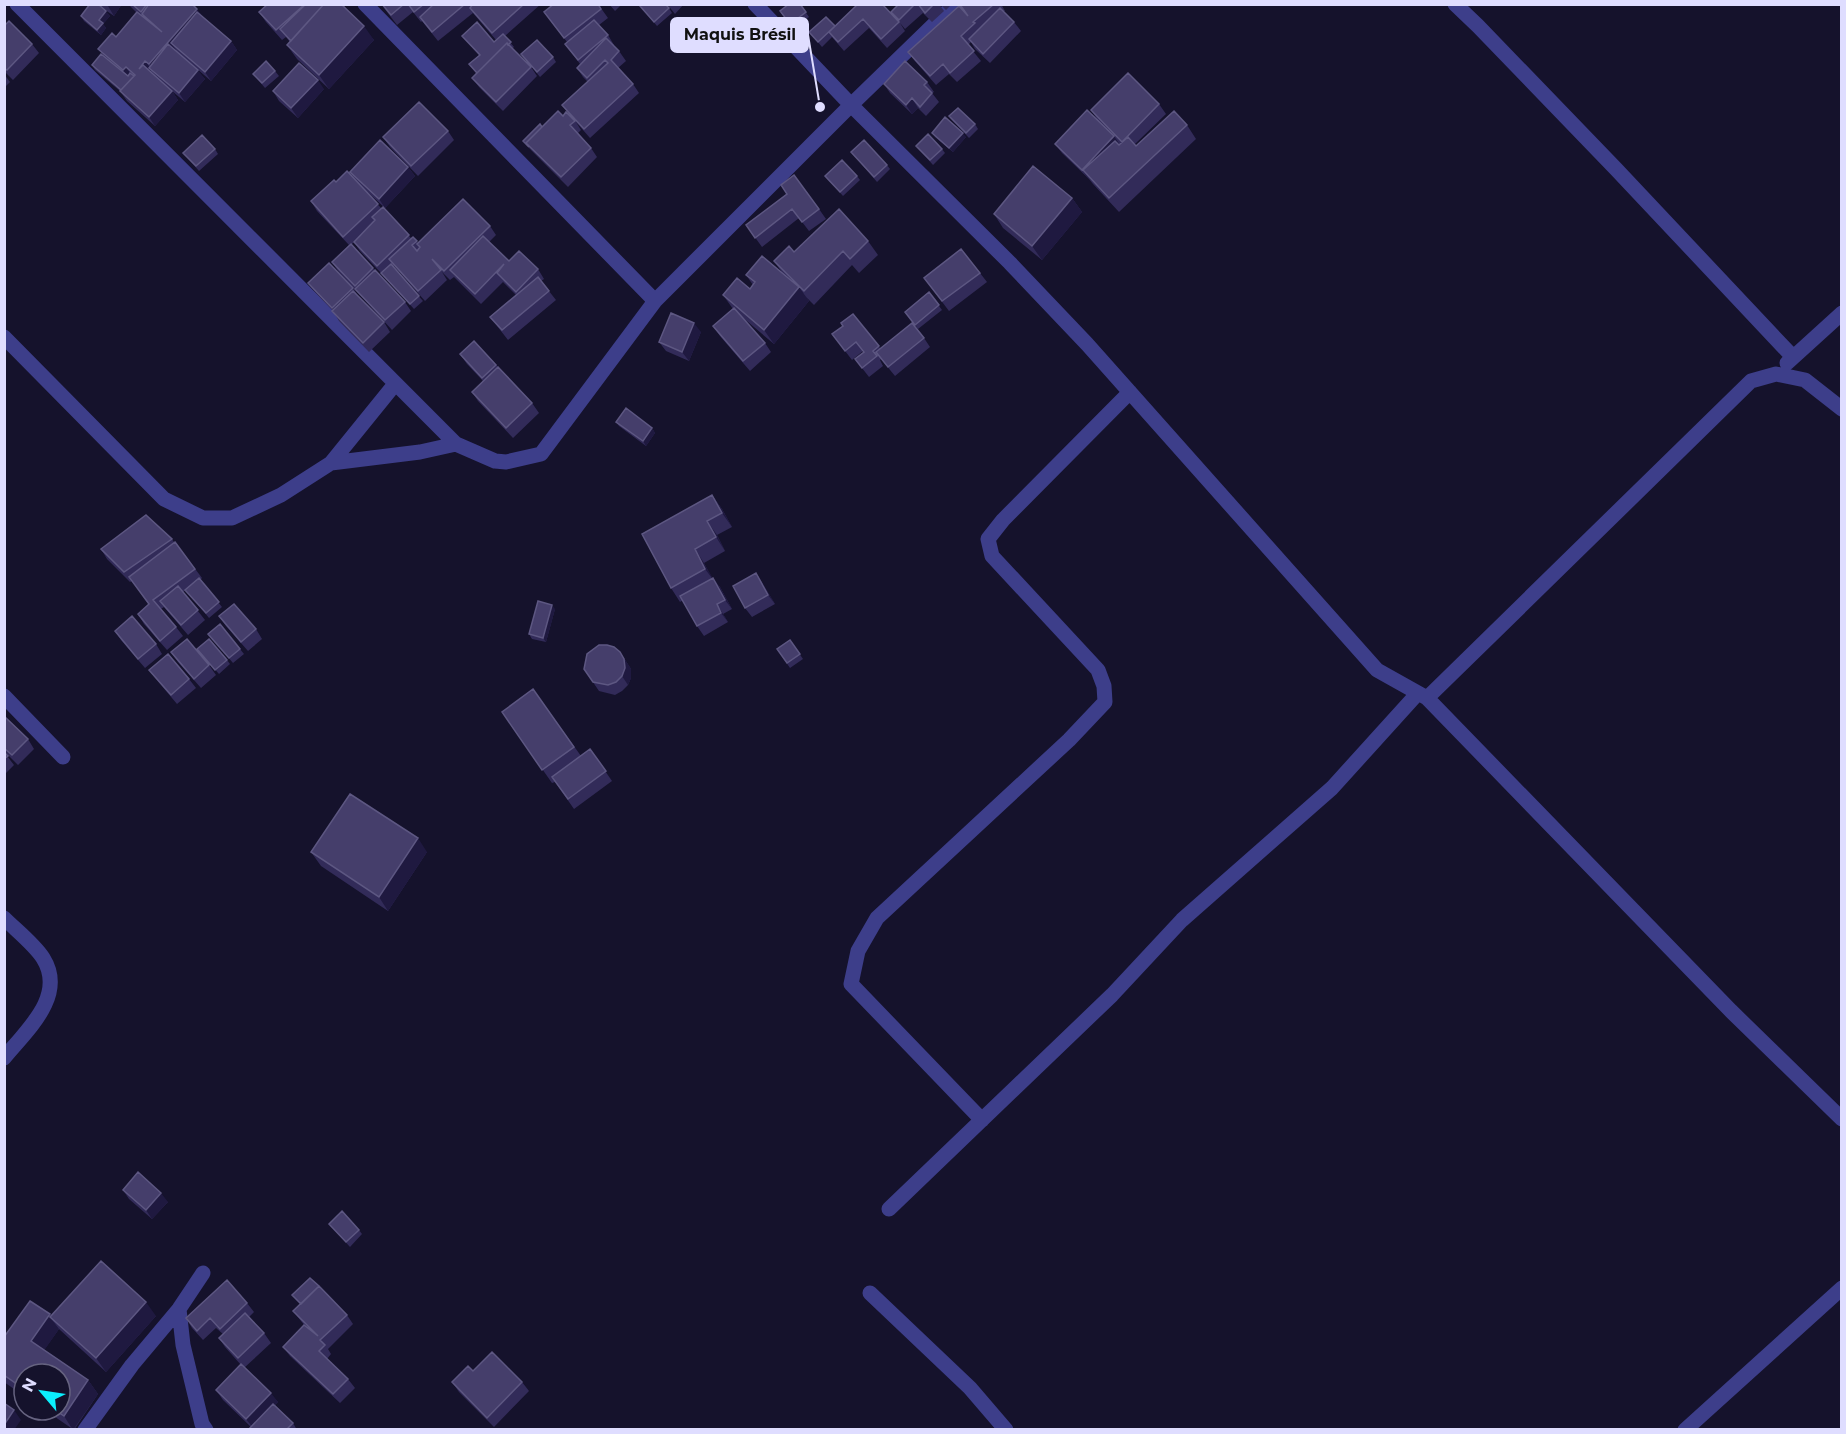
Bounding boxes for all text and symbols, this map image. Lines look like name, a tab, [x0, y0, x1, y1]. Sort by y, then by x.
callout: Maquis Brésil	[671, 18, 808, 52]
text: Maquis Brésil	[684, 25, 796, 44]
north arrow	[12, 1362, 72, 1422]
text: N	[18, 1375, 41, 1395]

